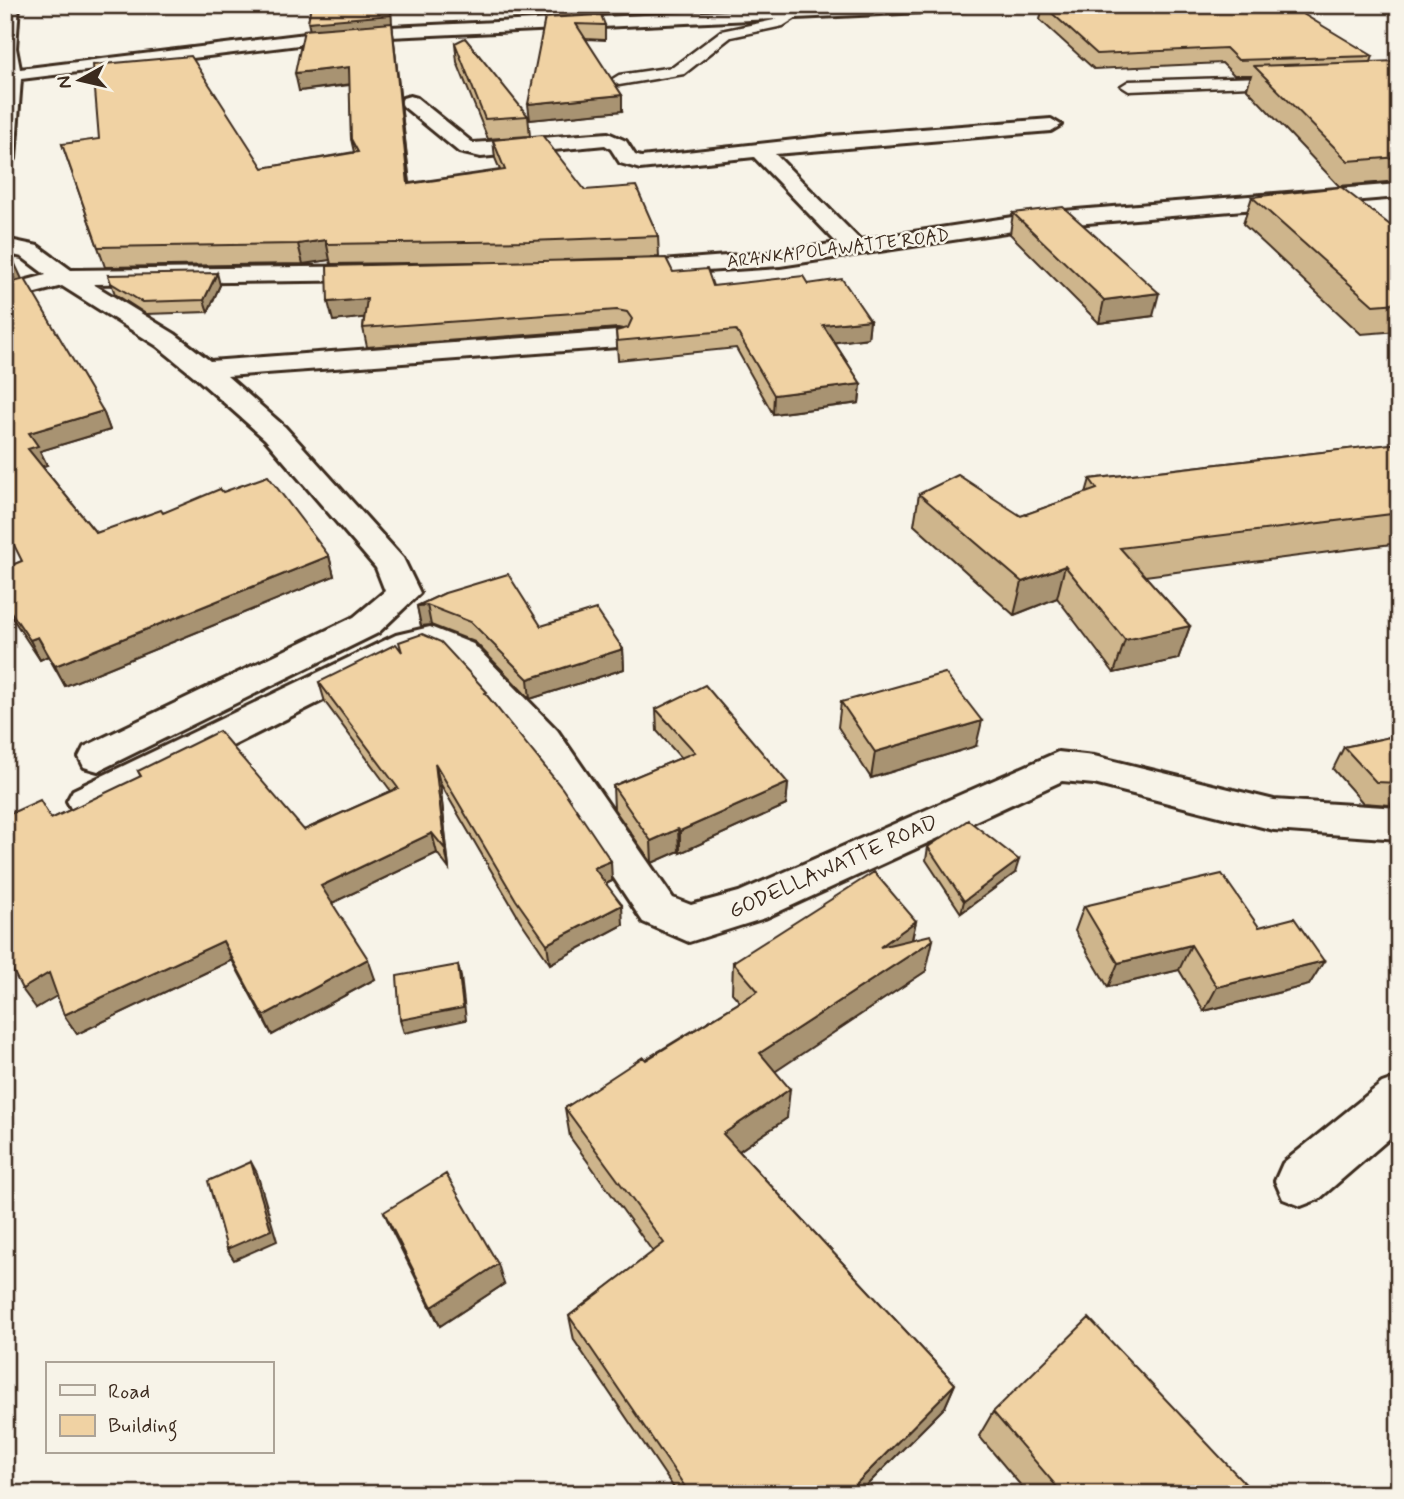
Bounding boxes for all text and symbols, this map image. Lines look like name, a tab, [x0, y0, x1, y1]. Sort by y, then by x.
north arrow	[46, 46, 116, 116]
text: N	[51, 74, 78, 90]
street label: ARANKAPOLAWATTE ROAD	[726, 223, 951, 275]
street label: GODELLAWATTE ROAD	[725, 808, 942, 926]
legend	[46, 1362, 273, 1454]
text: Road	[108, 1378, 150, 1406]
text: Building	[108, 1412, 178, 1442]

